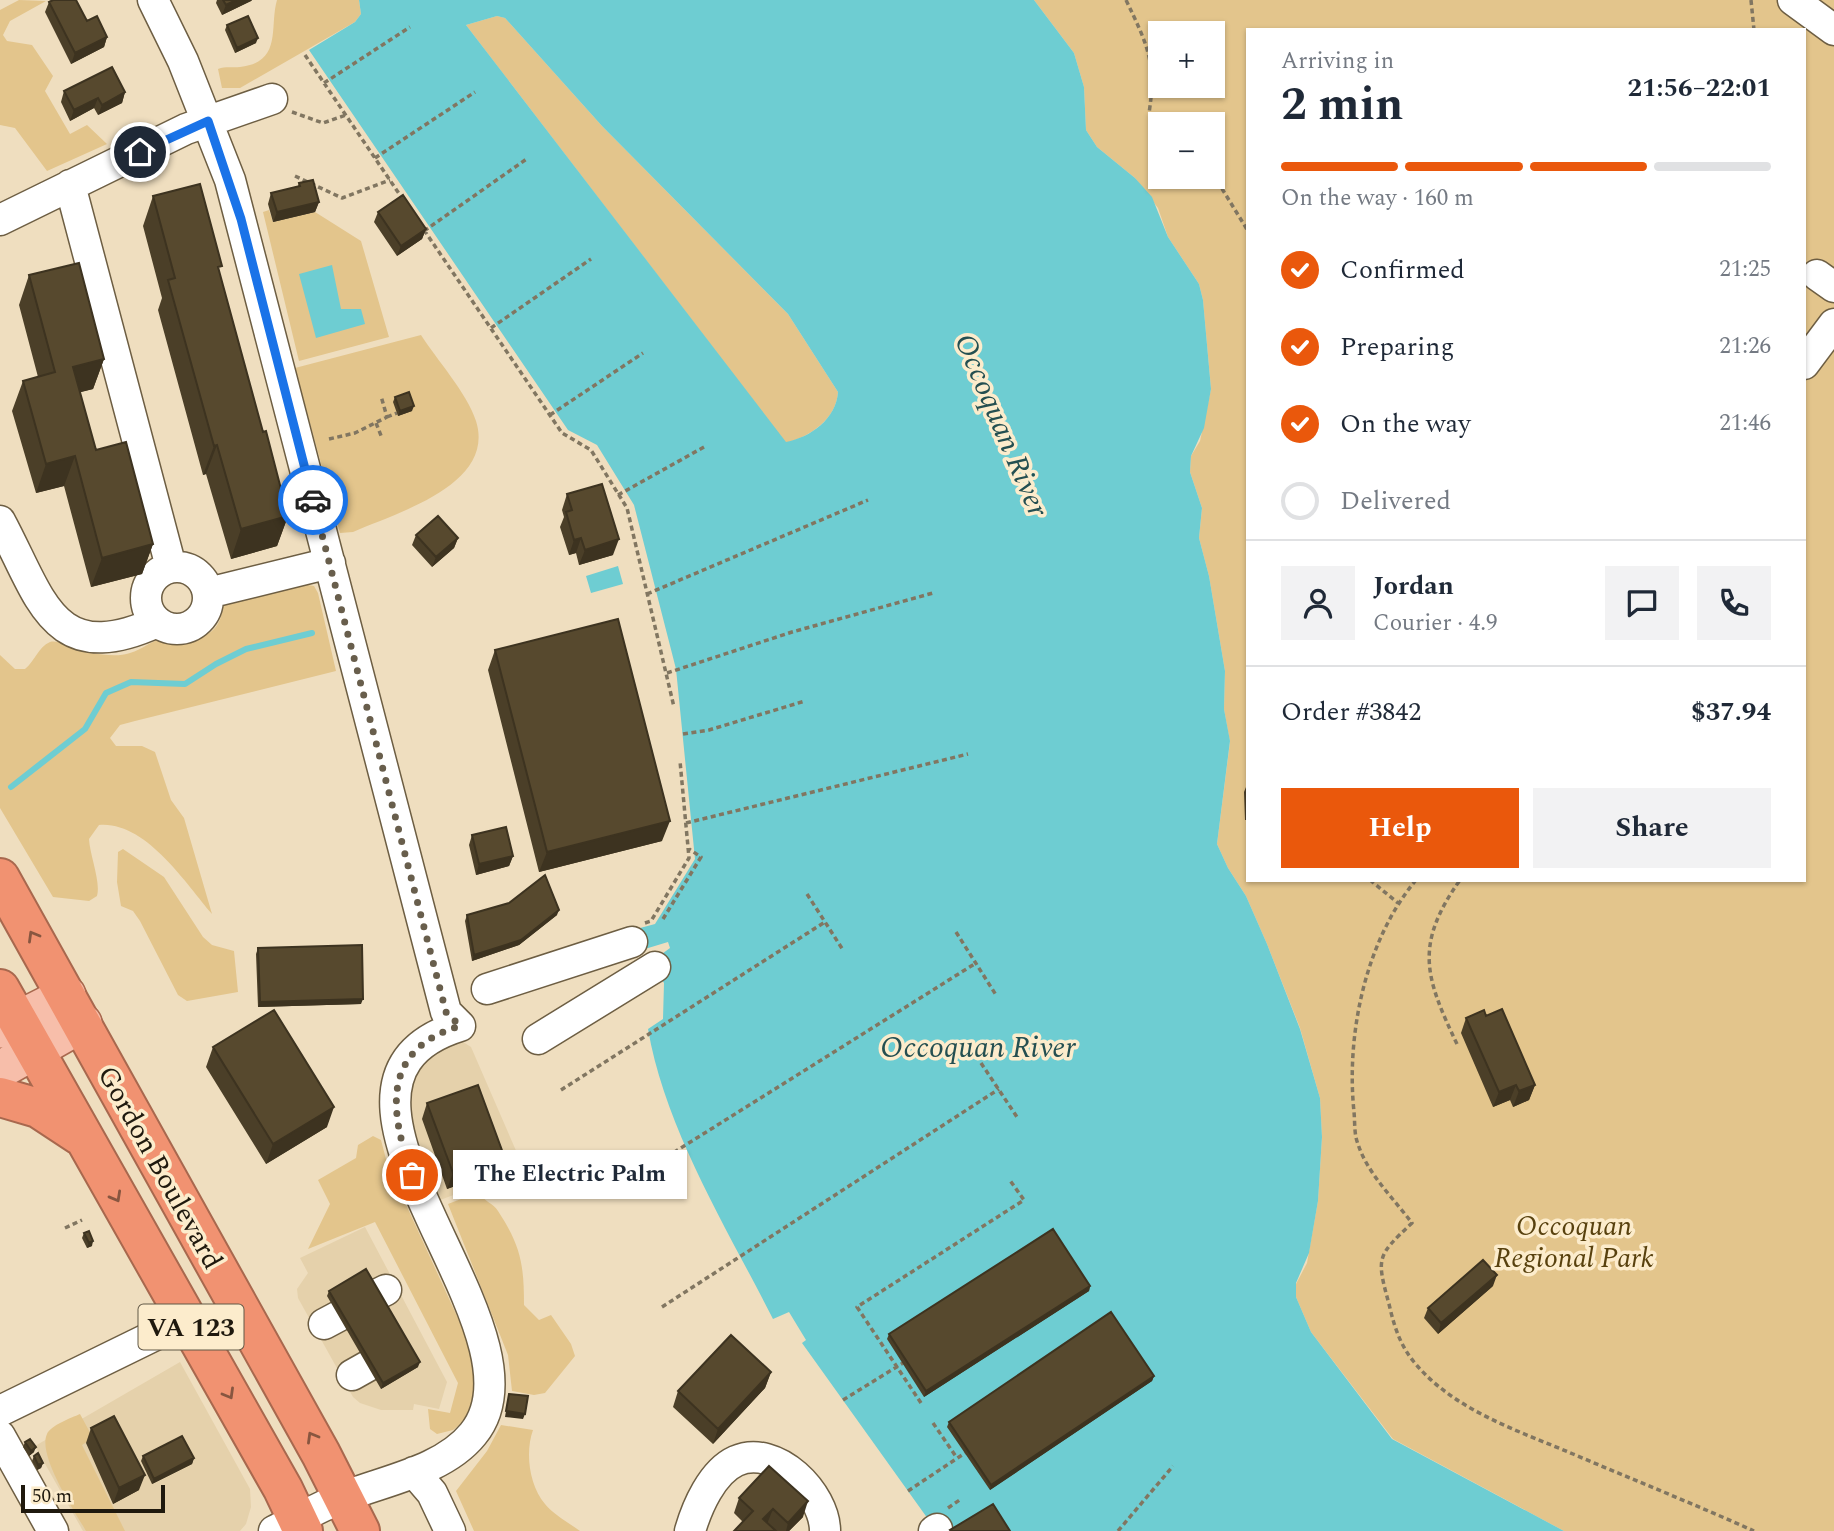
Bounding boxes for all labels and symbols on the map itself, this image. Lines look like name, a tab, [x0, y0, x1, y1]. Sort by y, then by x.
pin	[110, 122, 170, 182]
water label: Occoquan River	[942, 326, 1061, 525]
courier	[278, 465, 348, 535]
one-way arrow	[28, 931, 41, 944]
water label: Occoquan River	[880, 1025, 1076, 1071]
street label: Gordon Boulevard	[86, 1058, 234, 1277]
pin	[382, 1145, 442, 1205]
callout: The Electric Palm	[454, 1150, 688, 1200]
one-way arrow	[108, 1189, 121, 1202]
park label: Occoquan Regional Park	[1494, 1205, 1654, 1280]
road number: VA 123	[138, 1304, 244, 1350]
one-way arrow	[221, 1387, 234, 1399]
one-way arrow	[307, 1431, 320, 1444]
scale bar	[21, 1482, 164, 1514]

